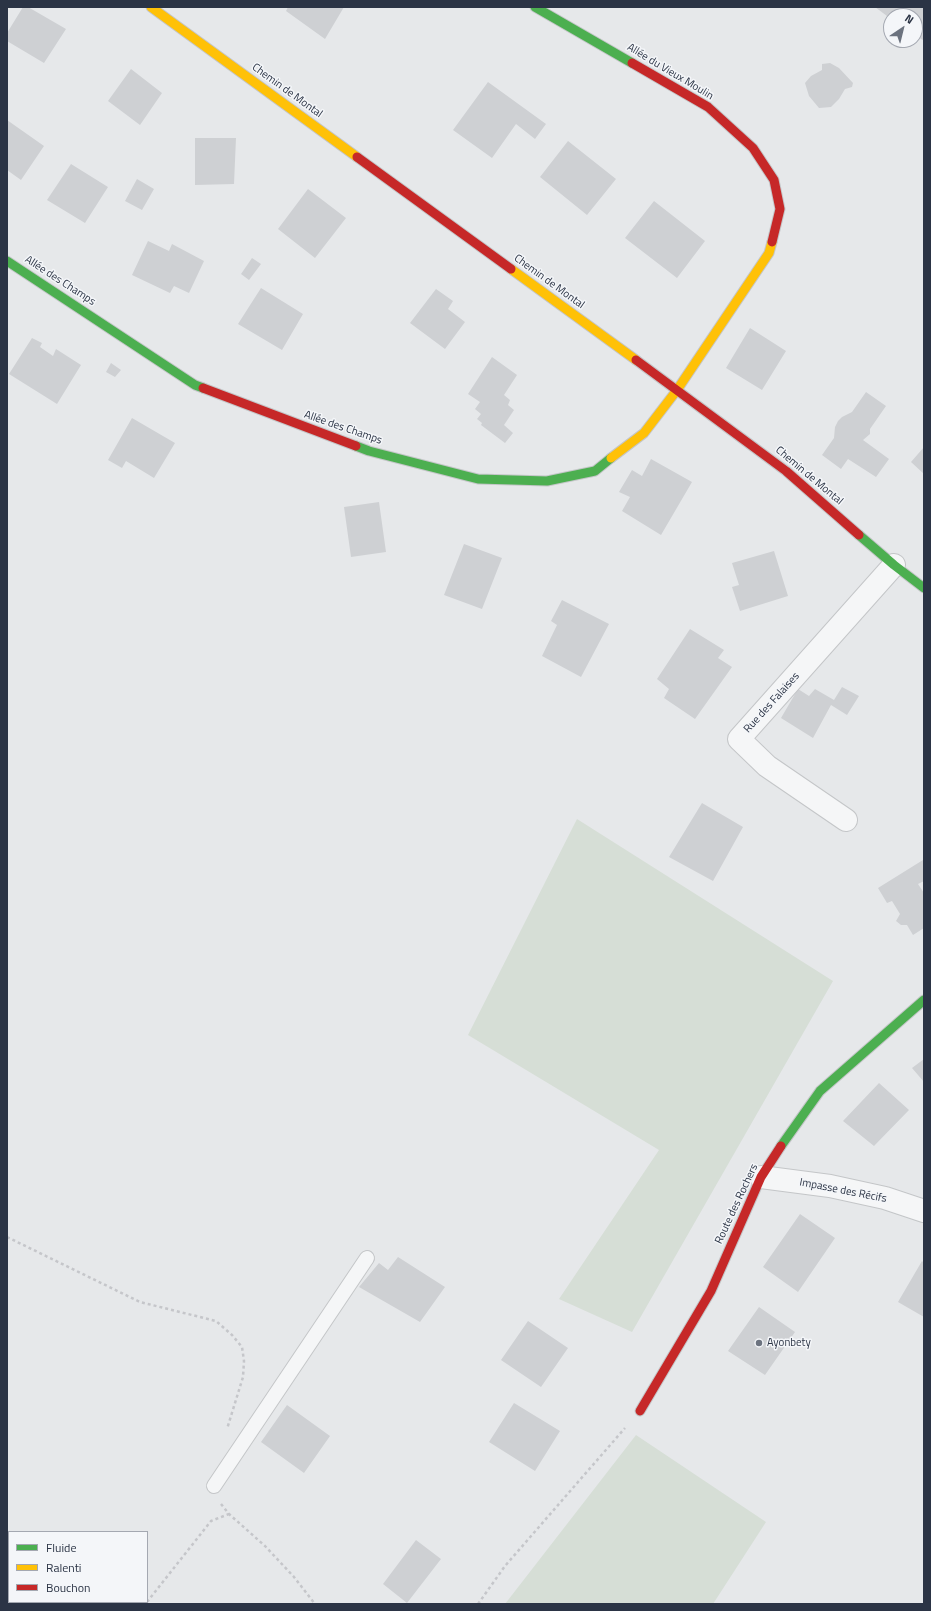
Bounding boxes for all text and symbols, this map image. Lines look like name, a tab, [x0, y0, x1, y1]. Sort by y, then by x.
north arrow	[883, 8, 923, 48]
text: N	[902, 10, 917, 28]
street label: Allée du Vieux Moulin	[624, 41, 716, 103]
street label: Chemin de Montal	[249, 61, 325, 121]
street label: Chemin de Montal	[511, 252, 587, 312]
street label: Allée des Champs	[22, 253, 98, 309]
street label: Allée des Champs	[302, 408, 384, 448]
street label: Chemin de Montal	[773, 444, 845, 508]
street label: Rue des Falaises	[741, 670, 803, 736]
street label: Route des Rochers	[713, 1162, 761, 1246]
street label: Impasse des Récifs	[798, 1176, 888, 1206]
place label: Ayonbety	[767, 1336, 811, 1350]
marker: Ayonbety	[754, 1338, 764, 1348]
legend	[8, 1531, 148, 1603]
text: Fluide	[46, 1538, 77, 1557]
text: Ralenti	[46, 1558, 81, 1577]
text: Bouchon	[46, 1578, 91, 1597]

